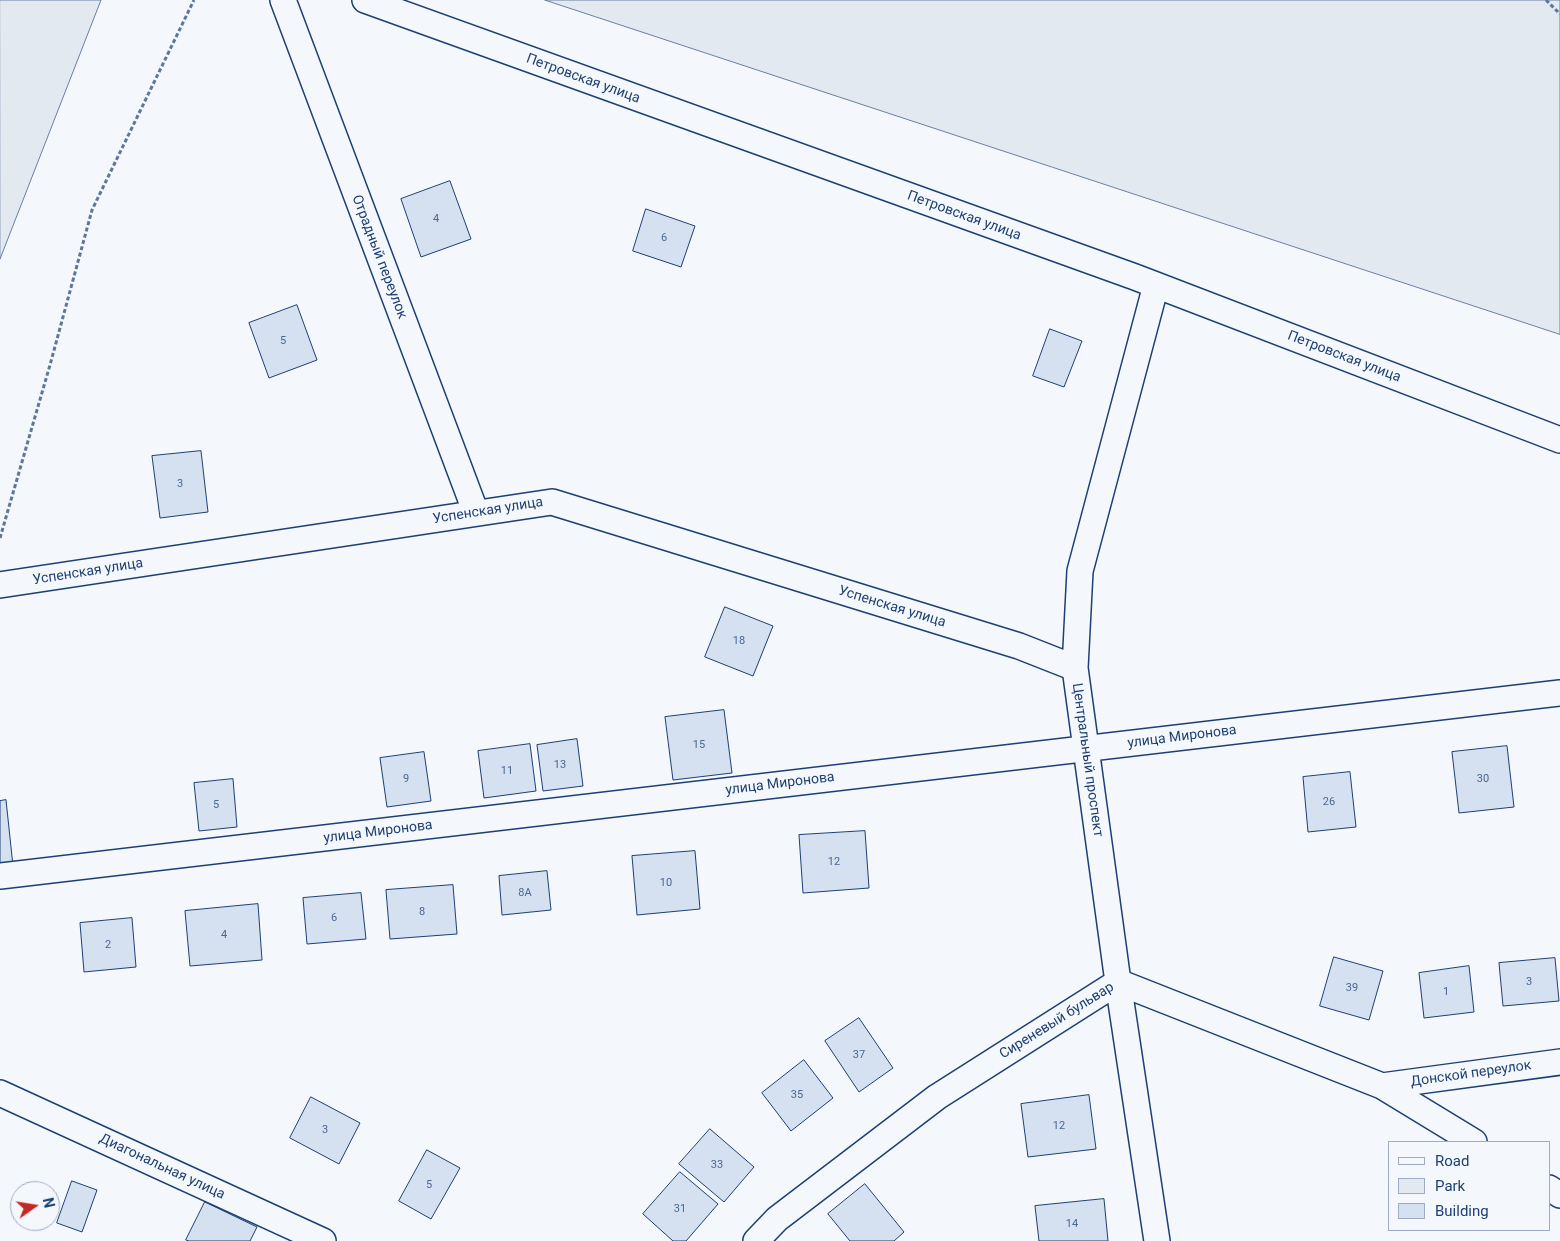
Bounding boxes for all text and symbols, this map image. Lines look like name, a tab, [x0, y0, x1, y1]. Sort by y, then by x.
street label: Петровская улица	[524, 51, 642, 107]
street label: Петровская улица	[905, 188, 1023, 244]
street label: Отрадный переулок	[348, 193, 410, 321]
house number: 4	[433, 212, 439, 226]
house number: 6	[661, 231, 667, 245]
street label: Петровская улица	[1285, 328, 1403, 386]
house number: 5	[280, 334, 286, 348]
house number: 3	[177, 477, 183, 491]
street label: Успенская улица	[432, 494, 544, 528]
street label: Успенская улица	[32, 555, 144, 589]
street label: Успенская улица	[836, 583, 948, 631]
house number: 18	[733, 634, 745, 648]
street label: Центральный проспект	[1068, 682, 1106, 838]
street label: улица Миронова	[1127, 722, 1237, 752]
house number: 15	[693, 738, 705, 752]
house number: 13	[554, 758, 566, 772]
house number: 11	[501, 764, 513, 778]
street label: улица Миронова	[725, 769, 835, 799]
house number: 9	[403, 772, 409, 786]
house number: 30	[1477, 772, 1489, 786]
house number: 26	[1323, 795, 1335, 809]
house number: 5	[213, 798, 219, 812]
street label: улица Миронова	[323, 817, 433, 847]
house number: 12	[828, 855, 840, 869]
house number: 10	[660, 876, 672, 890]
house number: 8А	[518, 886, 532, 900]
house number: 8	[419, 905, 425, 919]
house number: 6	[331, 911, 337, 925]
house number: 4	[221, 928, 227, 942]
house number: 2	[105, 938, 111, 952]
house number: 3	[1526, 975, 1532, 989]
street label: Сиреневый бульвар	[997, 979, 1117, 1063]
house number: 39	[1346, 981, 1358, 995]
house number: 1	[1443, 985, 1449, 999]
house number: 37	[853, 1048, 865, 1062]
street label: Донской переулок	[1410, 1057, 1532, 1091]
house number: 35	[791, 1088, 803, 1102]
house number: 12	[1053, 1119, 1065, 1133]
house number: 3	[322, 1123, 328, 1137]
street label: Диагональная улица	[97, 1131, 227, 1203]
legend	[1388, 1141, 1550, 1231]
text: Road	[1435, 1152, 1469, 1170]
house number: 33	[711, 1158, 723, 1172]
text: Park	[1435, 1177, 1465, 1195]
house number: 5	[426, 1178, 432, 1192]
north arrow	[10, 1181, 60, 1231]
text: N	[40, 1196, 58, 1209]
house number: 31	[674, 1202, 686, 1216]
text: Building	[1435, 1202, 1489, 1220]
house number: 14	[1066, 1217, 1078, 1231]

